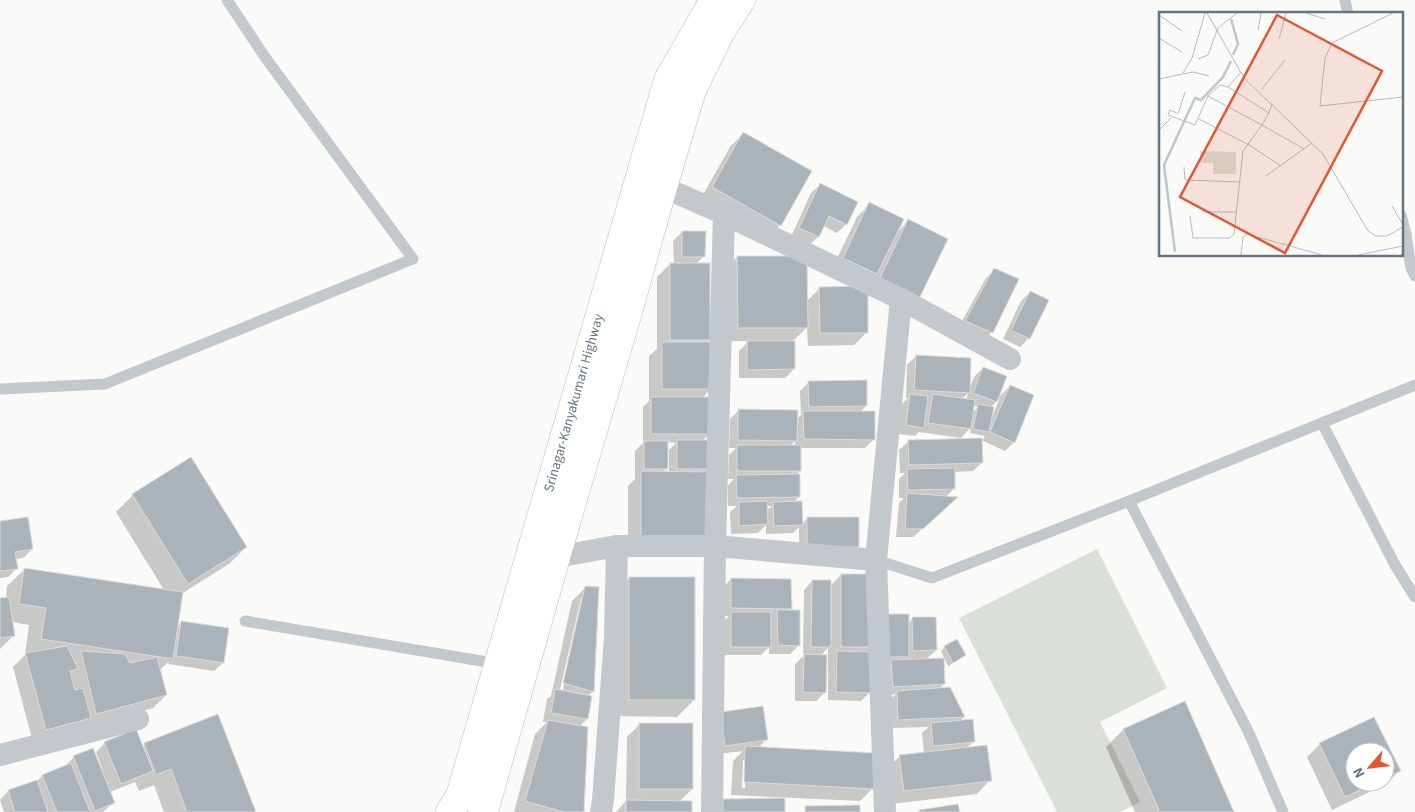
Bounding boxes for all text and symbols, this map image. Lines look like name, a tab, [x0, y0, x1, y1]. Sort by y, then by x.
inset map	[1159, 12, 1402, 256]
street label: Srinagar-Kanyakumari Highway	[539, 311, 609, 494]
north arrow	[1345, 742, 1395, 792]
text: N	[1348, 764, 1370, 781]

